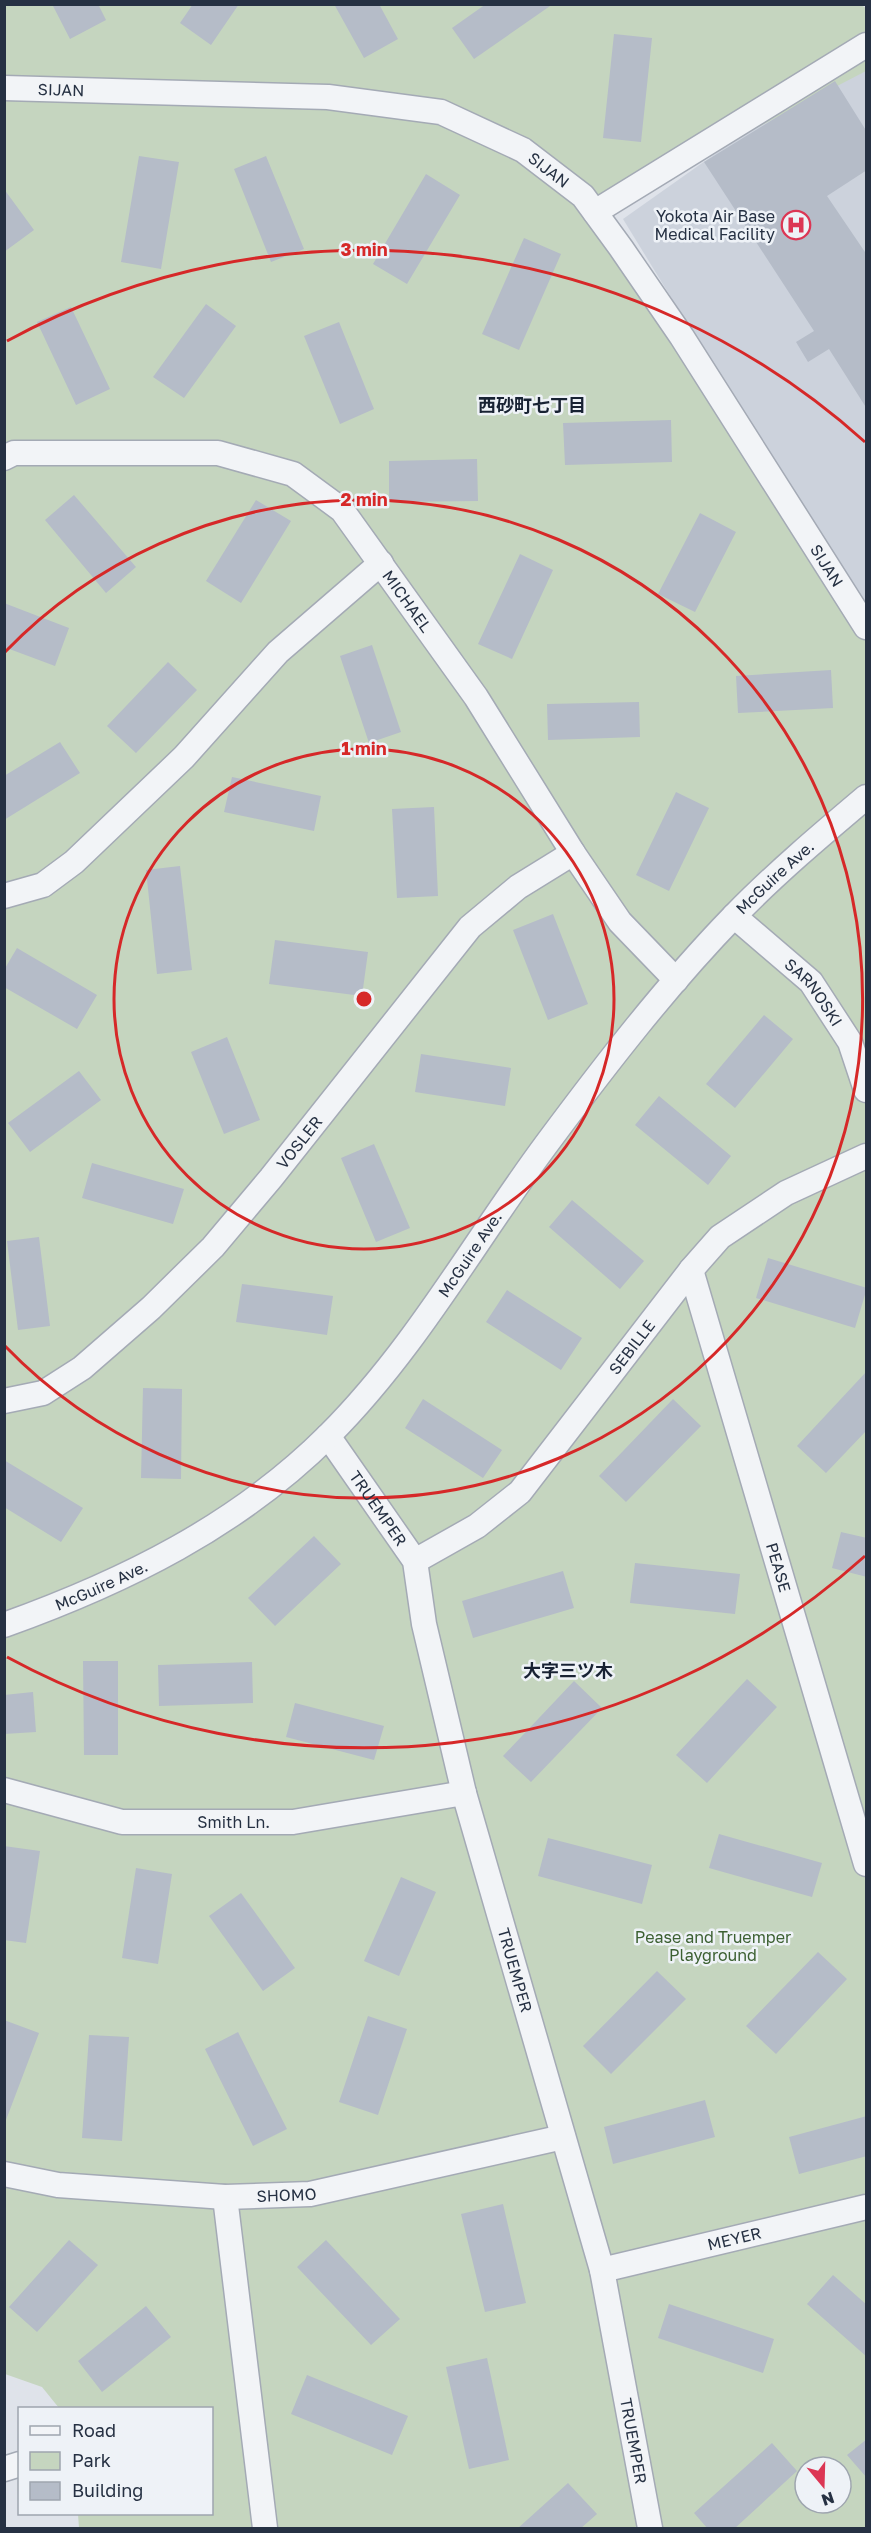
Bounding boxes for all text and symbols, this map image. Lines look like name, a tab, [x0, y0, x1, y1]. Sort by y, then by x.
street label: SIJAN	[37, 79, 85, 100]
street label: SIJAN	[524, 148, 573, 192]
place label: Yokota Air Base Medical Facility	[655, 206, 775, 244]
hospital icon: Yokota Air Base Medical Facility	[780, 209, 812, 241]
text: 3 min	[340, 238, 388, 260]
district label: 西砂町七丁目	[478, 394, 586, 416]
text: 2 min	[340, 488, 388, 510]
street label: SIJAN	[806, 540, 848, 591]
street label: MICHAEL	[378, 566, 436, 636]
text: 1 min	[341, 737, 387, 759]
street label: McGuire Ave.	[732, 836, 818, 918]
street label: SARNOSKI	[781, 954, 847, 1030]
centre of rings	[354, 989, 374, 1009]
street label: VOSLER	[272, 1112, 326, 1173]
street label: McGuire Ave.	[434, 1208, 506, 1301]
street label: SEBILLE	[604, 1316, 659, 1378]
street label: TRUEMPER	[345, 1467, 411, 1550]
street label: PEASE	[762, 1540, 795, 1595]
street label: McGuire Ave.	[52, 1556, 151, 1615]
district label: 大字三ツ木	[523, 1659, 613, 1681]
street label: Smith Ln.	[197, 1812, 270, 1832]
street label: TRUEMPER	[494, 1926, 537, 2015]
park label: Pease and Truemper Playground	[635, 1927, 791, 1965]
street label: SHOMO	[256, 2183, 318, 2206]
street label: MEYER	[705, 2222, 763, 2254]
street label: TRUEMPER	[616, 2396, 652, 2486]
legend	[18, 2407, 213, 2515]
text: Road	[72, 2419, 116, 2441]
text: Park	[72, 2449, 111, 2471]
north arrow	[793, 2455, 853, 2515]
text: Building	[72, 2479, 143, 2501]
text: N	[819, 2488, 837, 2511]

